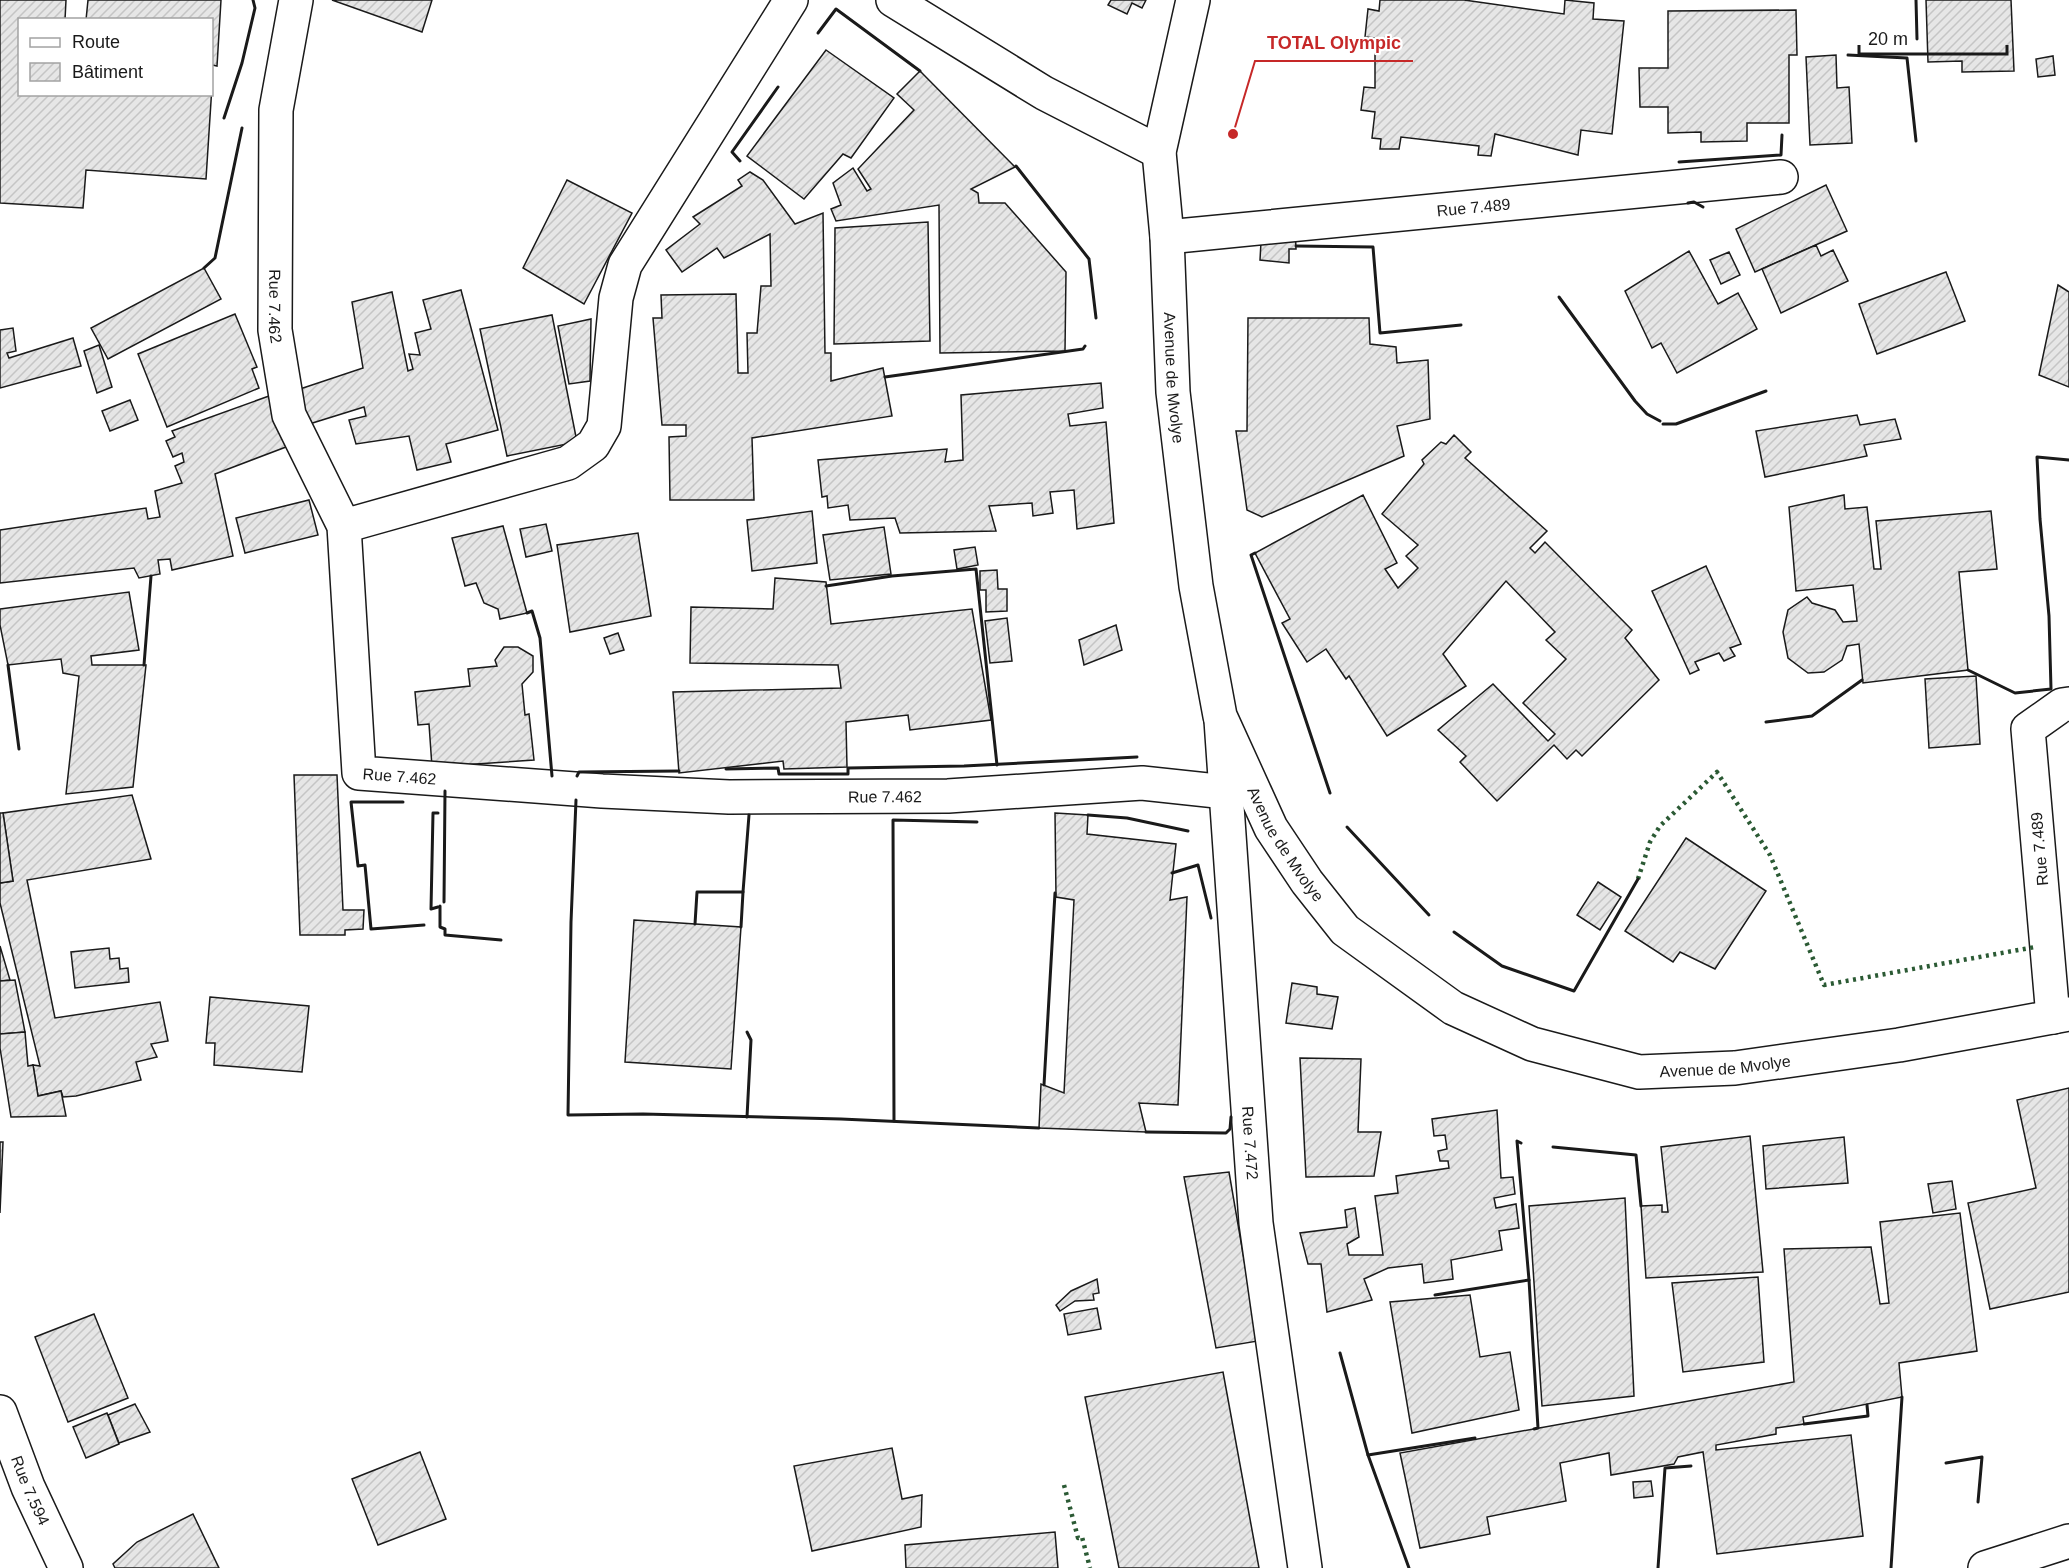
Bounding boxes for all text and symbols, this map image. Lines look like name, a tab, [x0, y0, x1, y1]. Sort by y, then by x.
legend	[18, 18, 213, 96]
scale bar	[1859, 18, 2008, 56]
callout: TOTAL Olympic	[1255, 25, 1413, 61]
text: 20 m	[1868, 29, 1908, 49]
text: Route	[72, 32, 120, 52]
text: TOTAL Olympic	[1267, 33, 1401, 53]
text: Bâtiment	[72, 62, 143, 82]
street label: Rue 7.489	[1436, 195, 1511, 220]
street label: Rue 7.462	[266, 269, 285, 345]
street label: Avenue de Mvolye	[1161, 312, 1187, 444]
street label: Rue 7.462	[362, 765, 437, 788]
street label: Avenue de Mvolye	[1244, 784, 1327, 905]
street label: Rue 7.462	[848, 788, 922, 805]
street label: Rue 7.489	[2028, 811, 2051, 886]
street label: Avenue de Mvolye	[1659, 1052, 1792, 1080]
street label: Rue 7.472	[1239, 1106, 1261, 1181]
street label: Rue 7.594	[8, 1453, 53, 1528]

